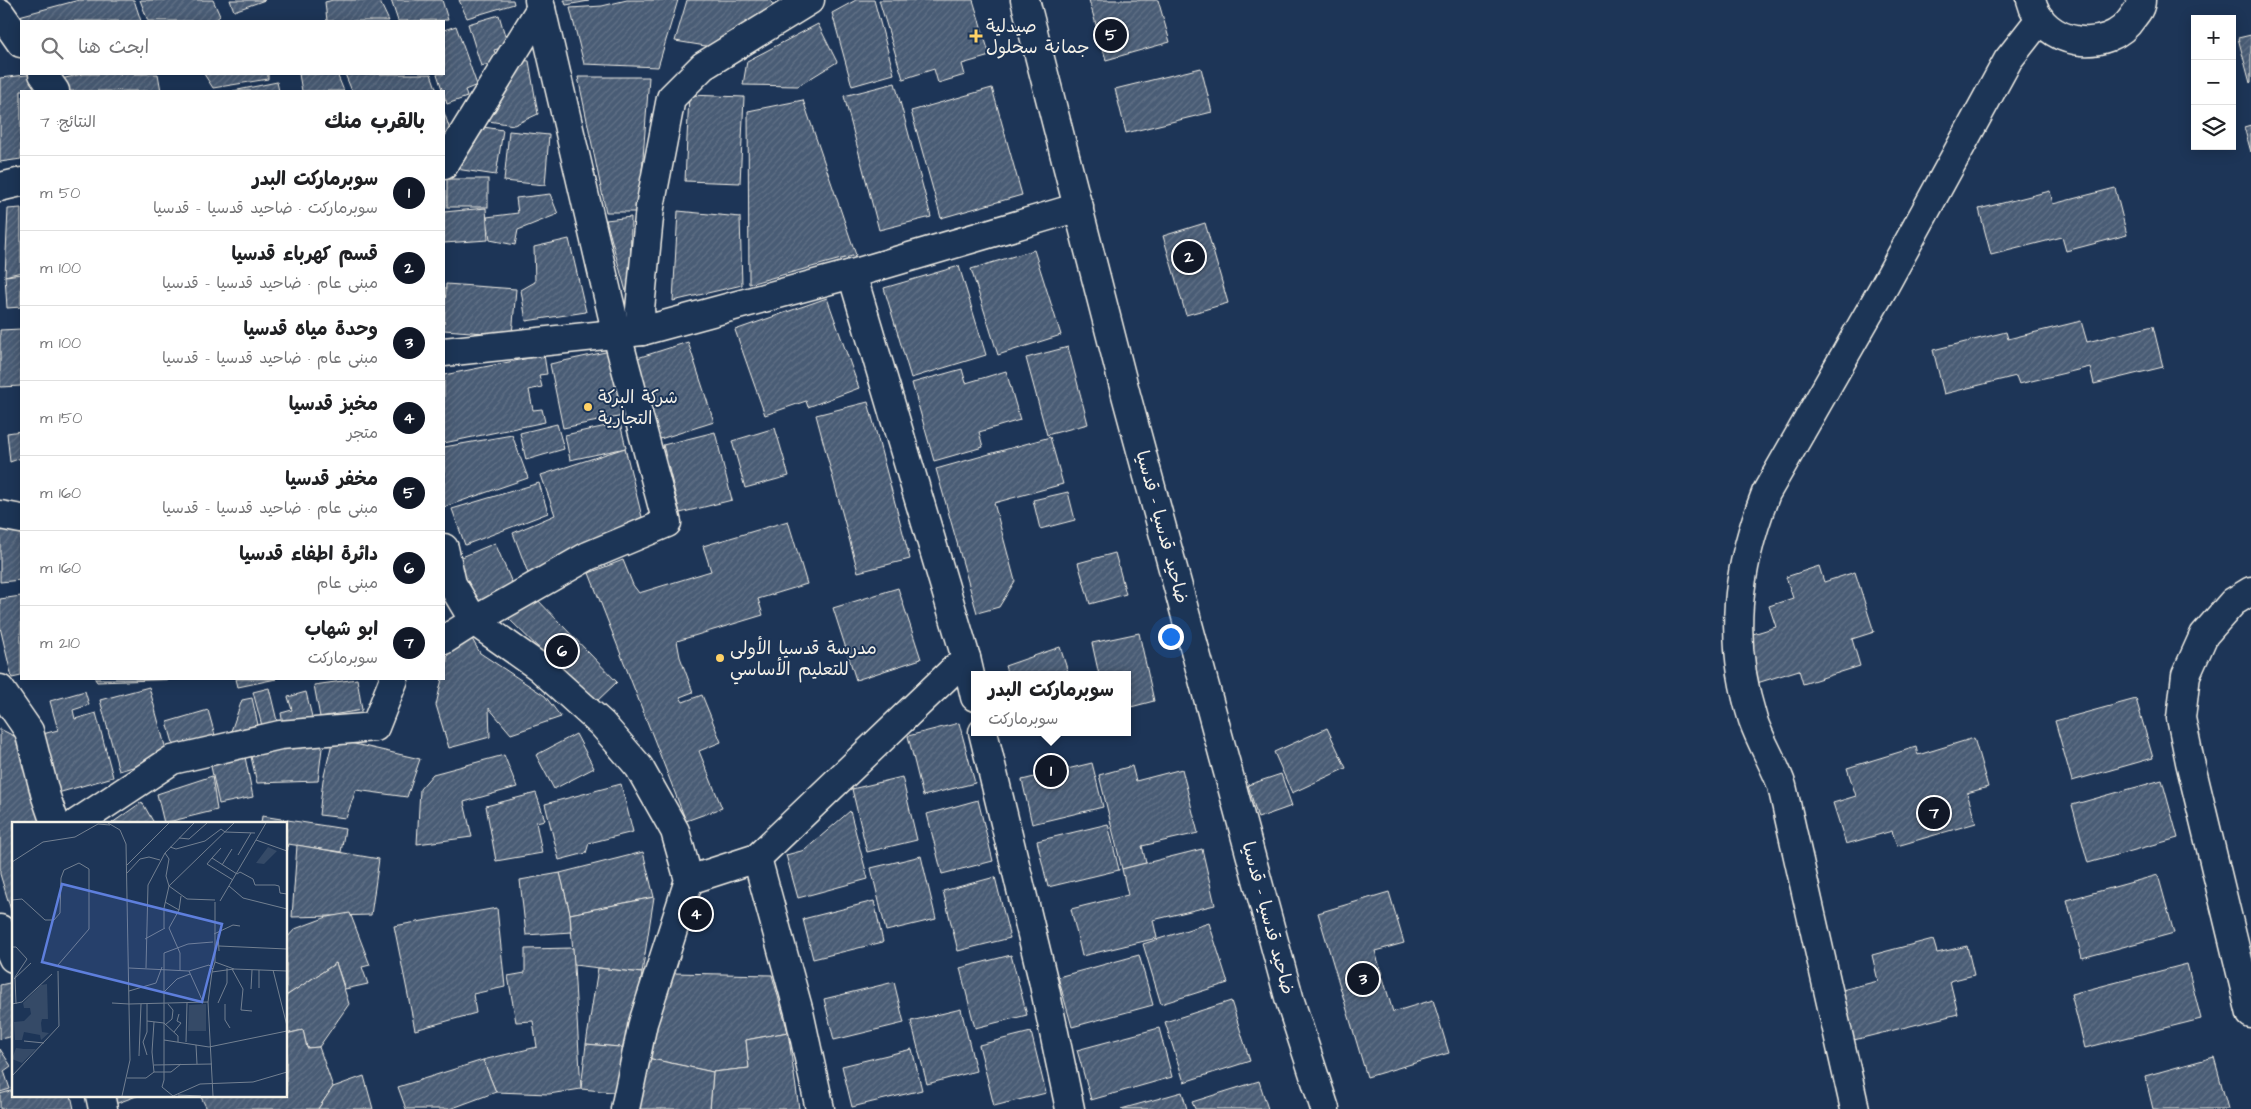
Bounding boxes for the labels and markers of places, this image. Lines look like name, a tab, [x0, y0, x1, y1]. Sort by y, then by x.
place label: صيدلية جمانة سحلول	[986, 14, 1090, 60]
pin: 5	[1095, 16, 1127, 54]
marker: صيدلية جمانة سحلول	[970, 30, 982, 42]
pin: 2	[1173, 238, 1205, 276]
place label: شركة البركة التجارية	[598, 385, 678, 431]
marker: شركة البركة التجارية	[582, 401, 594, 413]
pin: 6	[546, 632, 578, 670]
place label: مدرسة قدسيا الأولى للتعليم الأساسي	[730, 636, 877, 685]
marker: مدرسة قدسيا الأولى للتعليم الأساسي	[714, 652, 726, 664]
pin: 1	[1035, 752, 1067, 790]
pin: 7	[1918, 794, 1950, 832]
pin: 4	[680, 895, 712, 933]
pin: 3	[1347, 960, 1379, 998]

